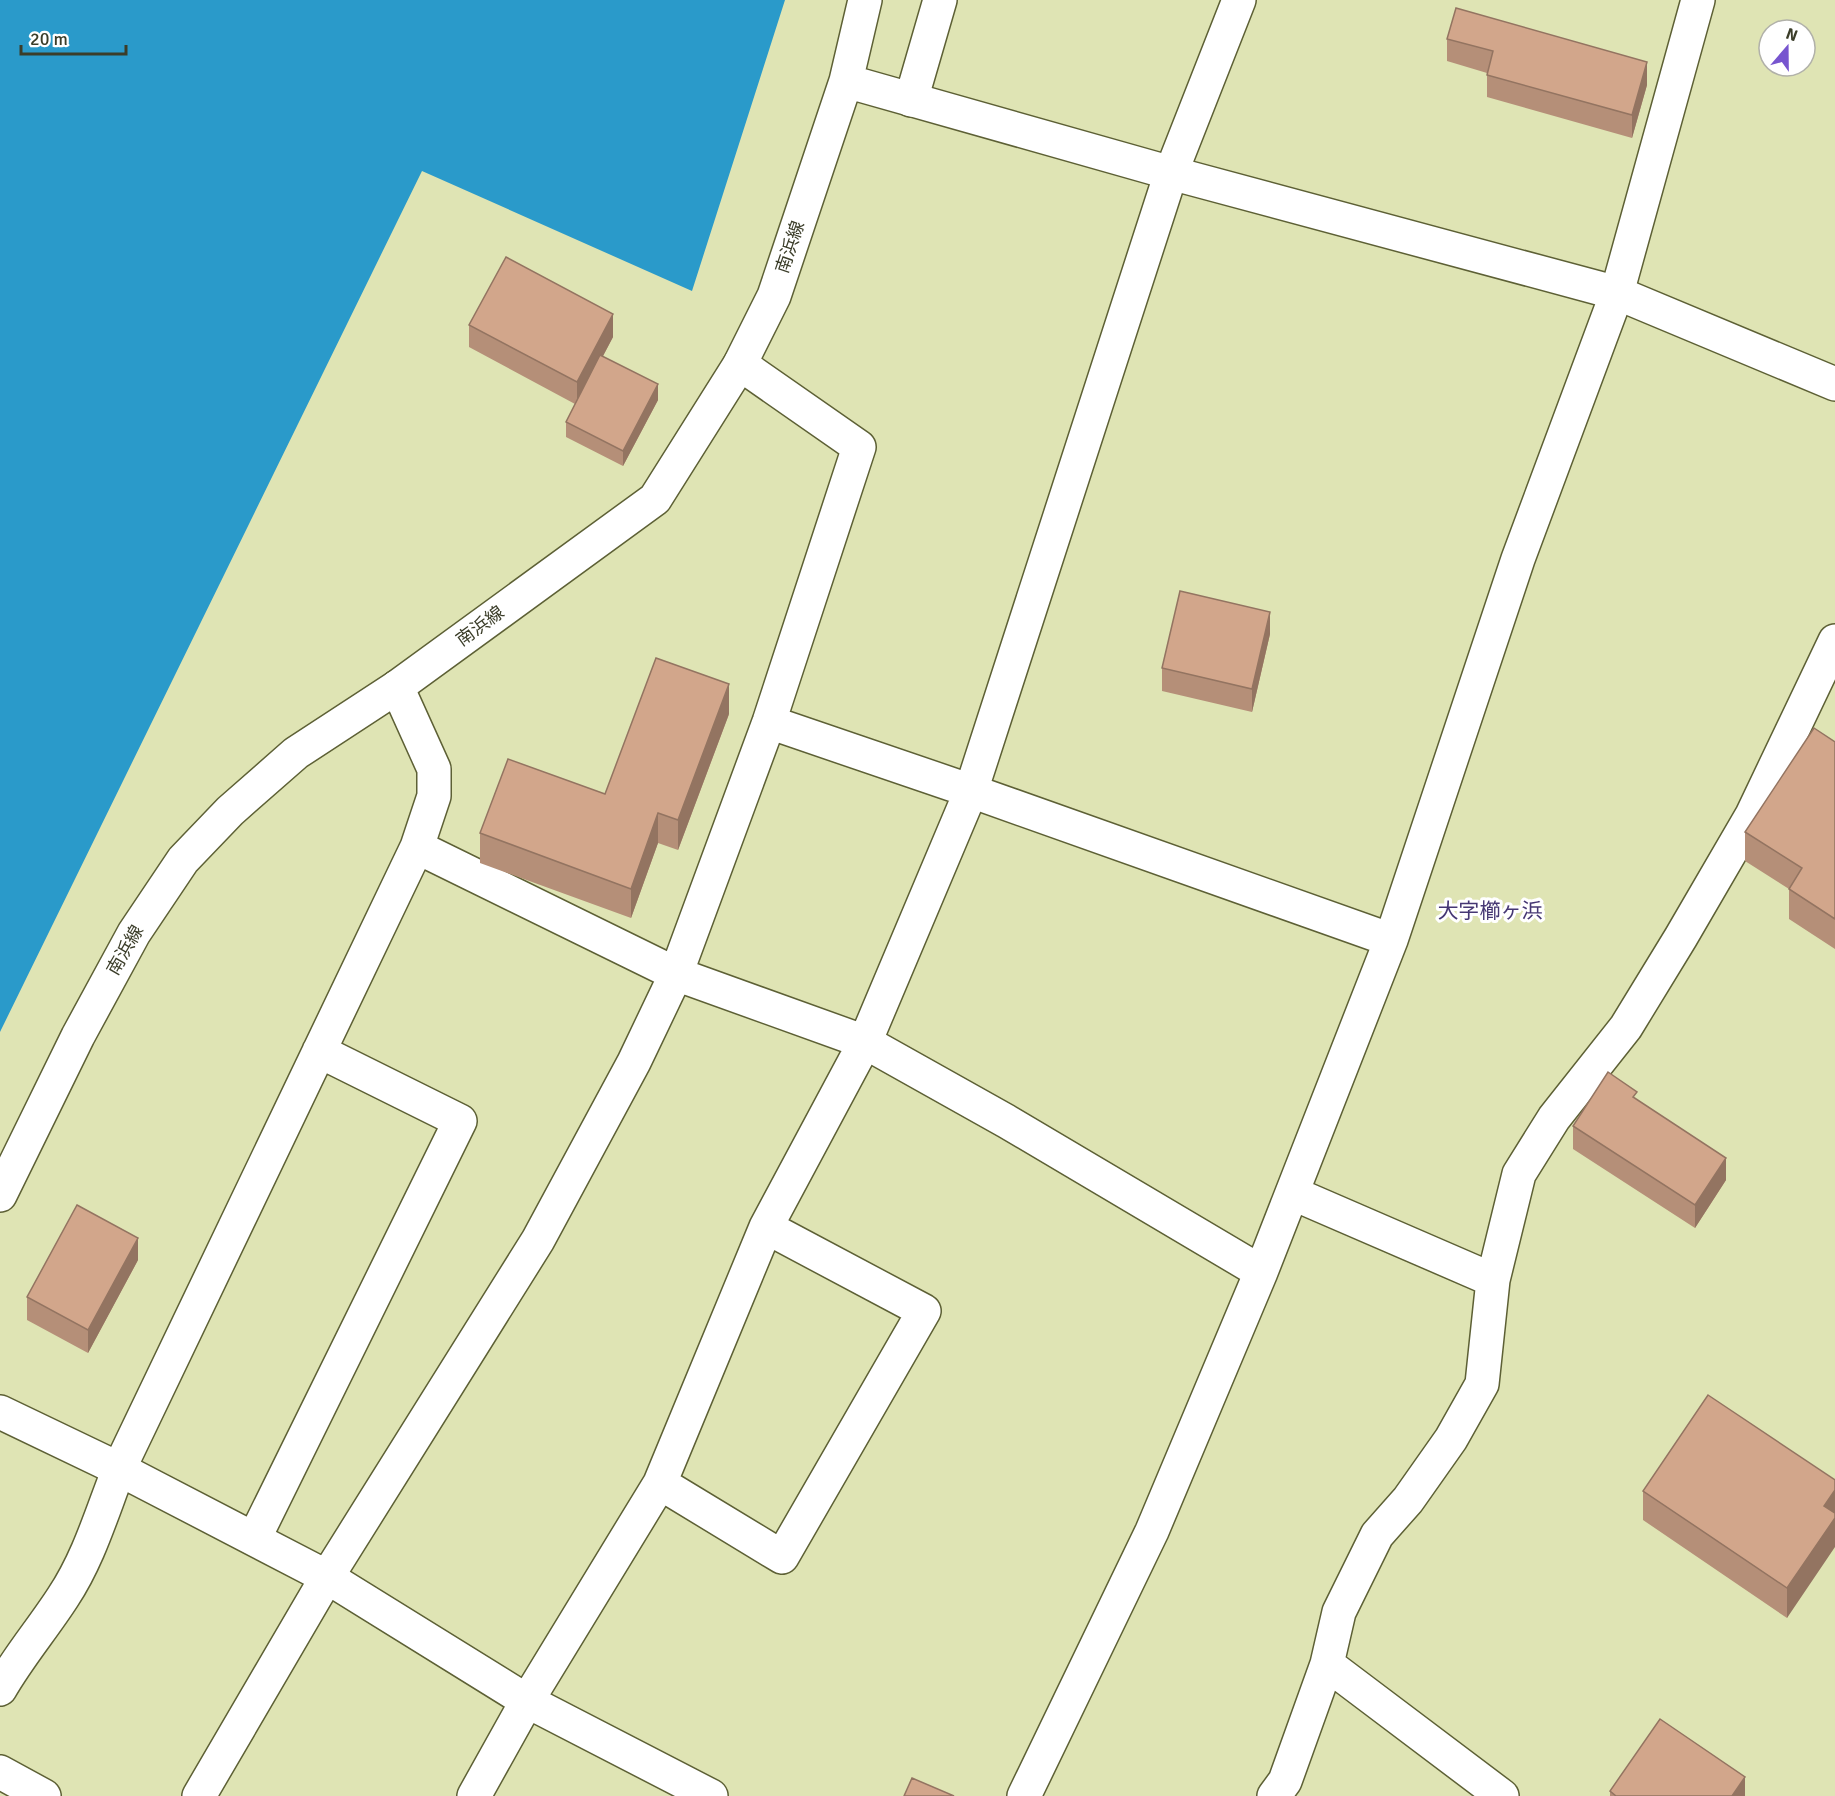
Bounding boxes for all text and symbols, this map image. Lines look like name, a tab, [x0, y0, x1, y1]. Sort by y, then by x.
scale bar	[21, 18, 126, 56]
north arrow	[1757, 18, 1817, 78]
text: N	[1783, 24, 1800, 46]
text: 20 m	[30, 28, 68, 50]
street label: 南浜線	[771, 218, 809, 276]
street label: 南浜線	[452, 601, 508, 651]
district label: 大字櫛ヶ浜	[1438, 898, 1543, 924]
street label: 南浜線	[102, 921, 148, 979]

